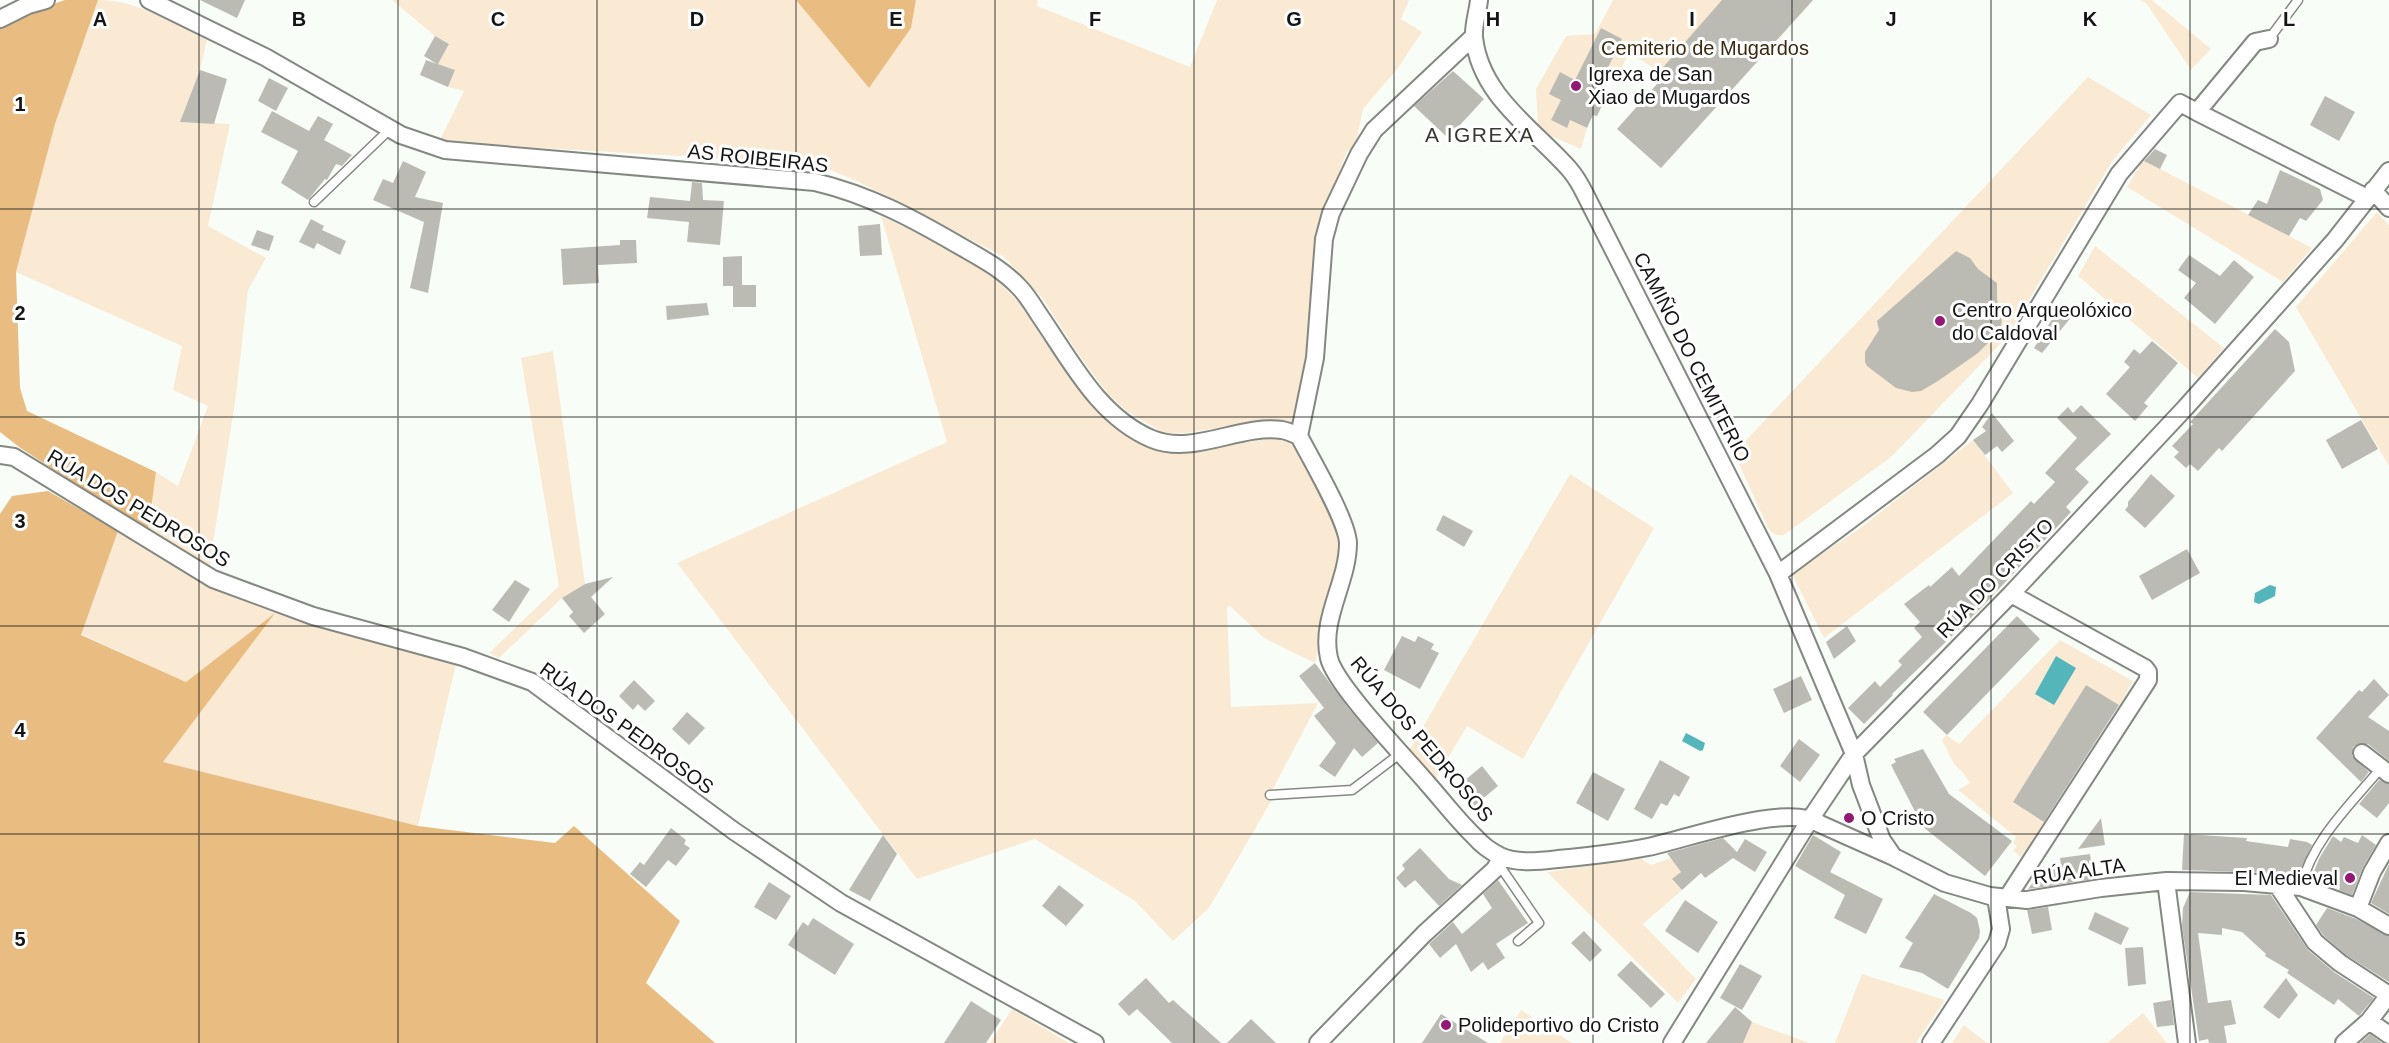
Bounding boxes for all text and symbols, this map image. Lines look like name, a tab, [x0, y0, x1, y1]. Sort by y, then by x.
text: A	[93, 8, 107, 30]
text: B	[292, 8, 306, 30]
text: C	[491, 8, 505, 30]
text: D	[690, 8, 704, 30]
text: E	[889, 8, 903, 30]
text: F	[1089, 8, 1101, 30]
text: G	[1286, 8, 1302, 30]
text: H	[1486, 8, 1500, 30]
text: I	[1689, 8, 1695, 30]
text: J	[1885, 8, 1897, 30]
text: K	[2083, 8, 2098, 30]
text: L	[2283, 8, 2295, 30]
park label: Cemiterio de Mugardos	[1601, 37, 1809, 59]
place label: Igrexa de San Xiao de Mugardos	[1588, 63, 1750, 108]
marker: Igrexa de San Xiao de Mugardos	[1569, 79, 1583, 93]
text: 1	[14, 93, 26, 115]
district label: A IGREXA	[1425, 123, 1535, 146]
street label: AS ROIBEIRAS	[687, 140, 829, 176]
street label: CAMIÑO DO CEMITERIO	[1629, 248, 1755, 465]
place label: Centro Arqueolóxico do Caldoval	[1952, 299, 2132, 344]
text: 2	[14, 302, 26, 324]
marker: Centro Arqueolóxico do Caldoval	[1933, 314, 1947, 328]
street label: RÚA DOS PEDROSOS	[44, 445, 234, 571]
text: 3	[14, 510, 26, 532]
street label: RÚA DO CRISTO	[1932, 514, 2058, 642]
street label: RÚA DOS PEDROSOS	[1346, 652, 1498, 826]
street label: RÚA DOS PEDROSOS	[536, 658, 718, 798]
text: 4	[14, 719, 26, 741]
place label: O Cristo	[1861, 807, 1934, 829]
marker: O Cristo	[1842, 811, 1856, 825]
street label: RÚA ALTA	[2032, 854, 2127, 888]
place label: El Medieval	[2235, 867, 2338, 889]
marker: El Medieval	[2343, 871, 2357, 885]
text: 5	[14, 928, 26, 950]
place label: Polideportivo do Cristo	[1458, 1014, 1659, 1036]
marker: Polideportivo do Cristo	[1439, 1018, 1453, 1032]

